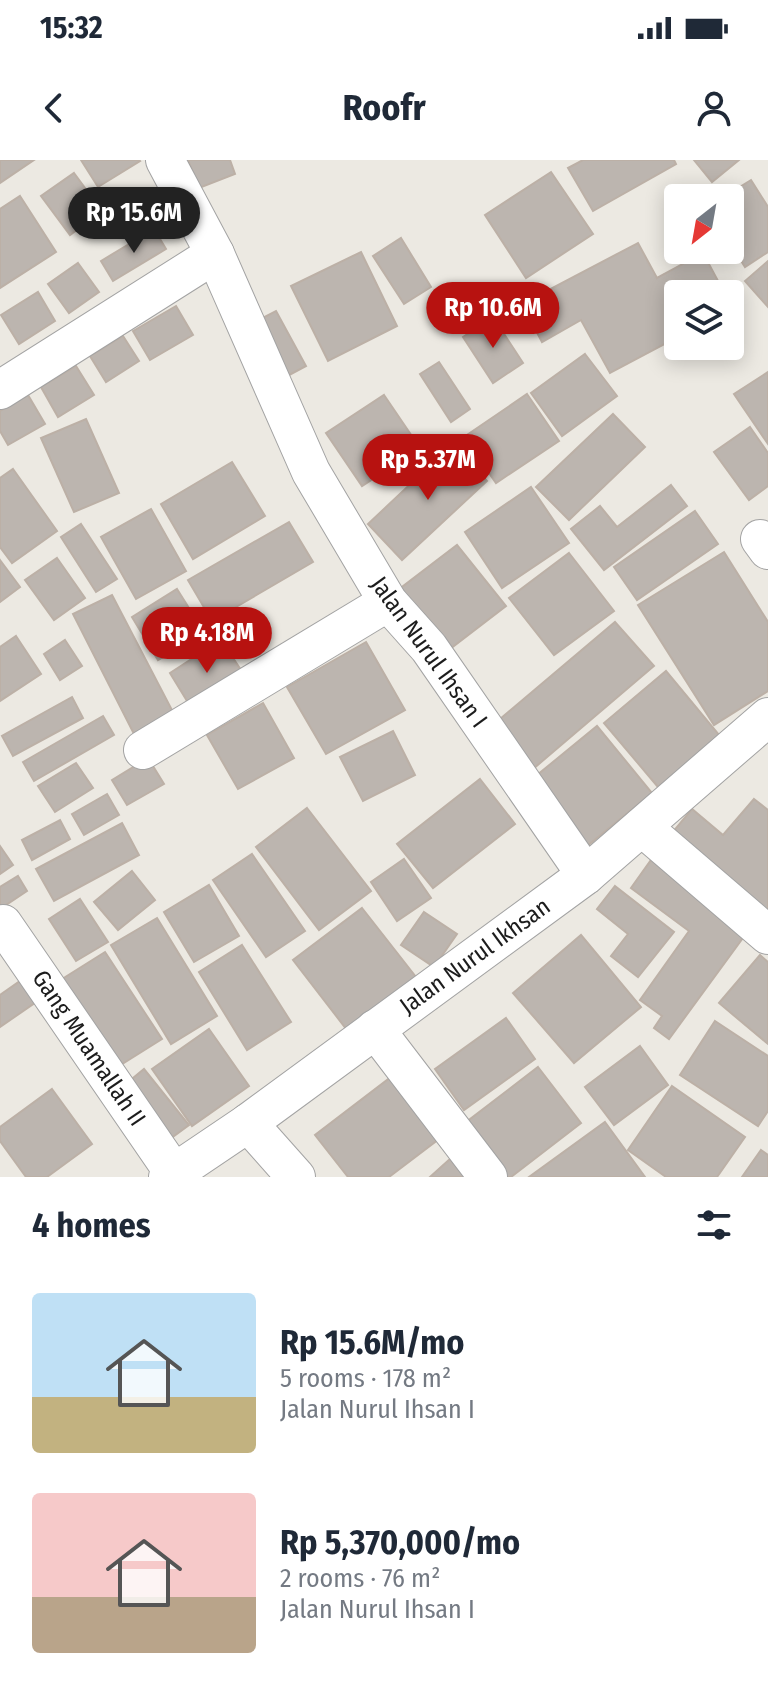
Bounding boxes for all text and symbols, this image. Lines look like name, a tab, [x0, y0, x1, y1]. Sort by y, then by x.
text: 15:32	[40, 10, 103, 46]
icon: back	[32, 86, 76, 130]
text: Roofr	[342, 86, 426, 130]
icon: person	[692, 86, 736, 130]
north arrow	[664, 184, 744, 264]
map controls	[664, 184, 744, 360]
pin: Rp 15.6M	[51, 187, 217, 255]
text: Rp 15.6M	[86, 197, 182, 228]
button: layers	[664, 280, 744, 360]
pin: Rp 10.6M	[410, 282, 576, 350]
text: Rp 10.6M	[444, 292, 542, 323]
pin: Rp 5.37M	[345, 434, 511, 502]
text: Rp 5.37M	[380, 444, 476, 475]
street label: Jalan Nurul Ihsan I	[365, 571, 493, 733]
pin: Rp 4.18M	[124, 607, 290, 675]
text: Rp 4.18M	[160, 617, 254, 648]
street label: Jalan Nurul Ikhsan	[394, 892, 556, 1020]
street label: Gang Muamallah II	[27, 965, 151, 1131]
icon: filters	[692, 1203, 736, 1247]
text: 4 homes	[32, 1205, 151, 1246]
text: Rp 15.6M/mo	[280, 1322, 464, 1363]
icon: home	[96, 1325, 192, 1421]
text: 5 rooms · 178 m²	[280, 1363, 451, 1394]
text: Jalan Nurul Ihsan I	[280, 1394, 475, 1425]
text: Rp 5,370,000/mo	[280, 1522, 520, 1563]
icon: home	[96, 1525, 192, 1621]
text: 2 rooms · 76 m²	[280, 1563, 440, 1594]
text: Jalan Nurul Ihsan I	[280, 1594, 475, 1625]

